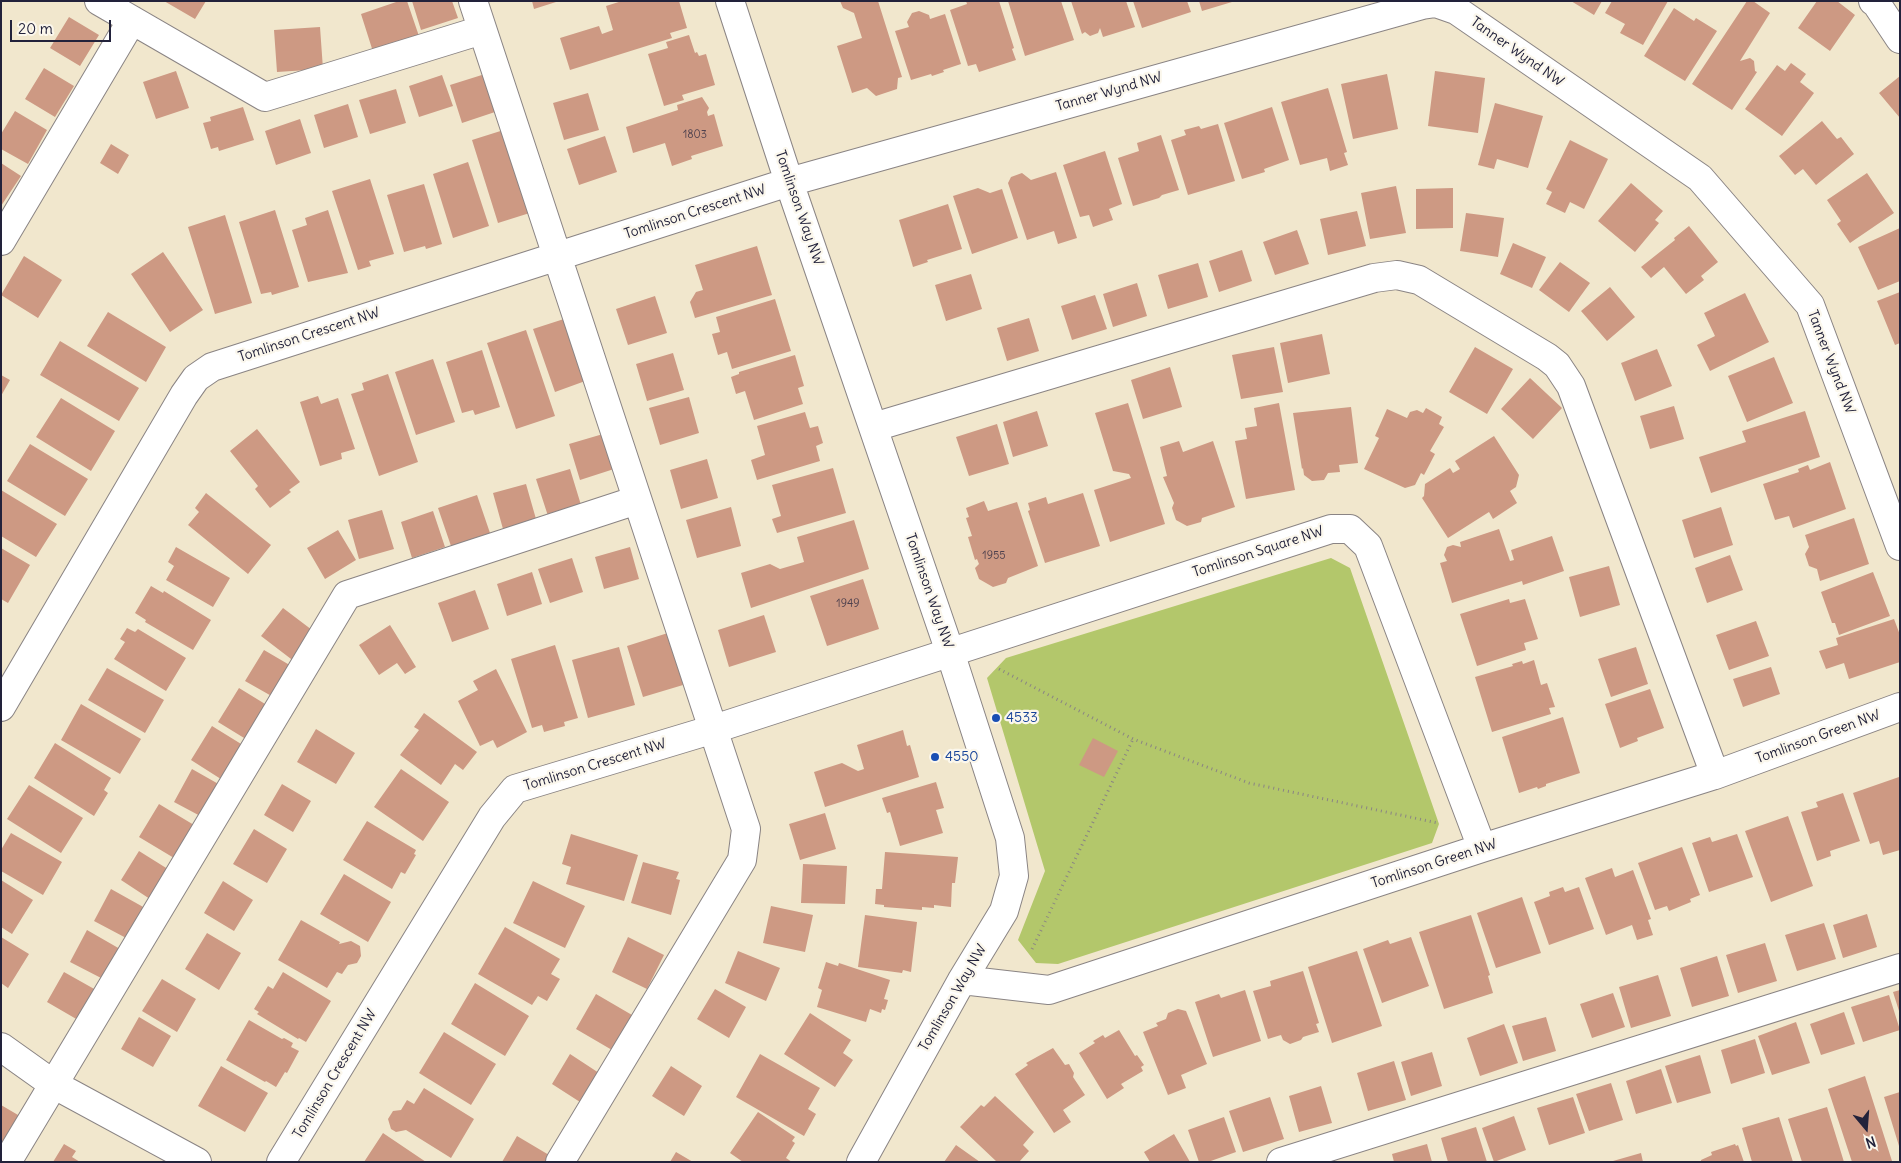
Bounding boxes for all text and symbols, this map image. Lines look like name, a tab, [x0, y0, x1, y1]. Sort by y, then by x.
scale bar	[12, 10, 114, 42]
street label: Tanner Wynd NW	[1467, 14, 1567, 90]
text: 20 m	[18, 19, 53, 38]
street label: Tanner Wynd NW	[1054, 69, 1164, 115]
house number: 1803	[683, 128, 707, 142]
street label: Tomlinson Way NW	[771, 148, 827, 268]
street label: Tomlinson Crescent NW	[622, 181, 768, 243]
street label: Tomlinson Crescent NW	[236, 304, 382, 366]
street label: Tanner Wynd NW	[1804, 308, 1858, 416]
street label: Tomlinson Square NW	[1190, 523, 1326, 581]
street label: Tomlinson Way NW	[901, 531, 957, 651]
house number: 1955	[982, 549, 1006, 563]
house number: 1949	[836, 597, 860, 611]
street label: Tomlinson Green NW	[1754, 707, 1882, 767]
place label: 4533	[1006, 710, 1038, 726]
marker: 4533	[990, 712, 1002, 724]
street label: Tomlinson Crescent NW	[522, 735, 668, 795]
place label: 4550	[945, 749, 978, 765]
marker: 4550	[929, 751, 941, 763]
street label: Tomlinson Green NW	[1369, 836, 1499, 892]
street label: Tomlinson Way NW	[916, 942, 990, 1054]
street label: Tomlinson Crescent NW	[290, 1006, 380, 1142]
north arrow	[1841, 1103, 1891, 1153]
text: N	[1863, 1132, 1878, 1152]

